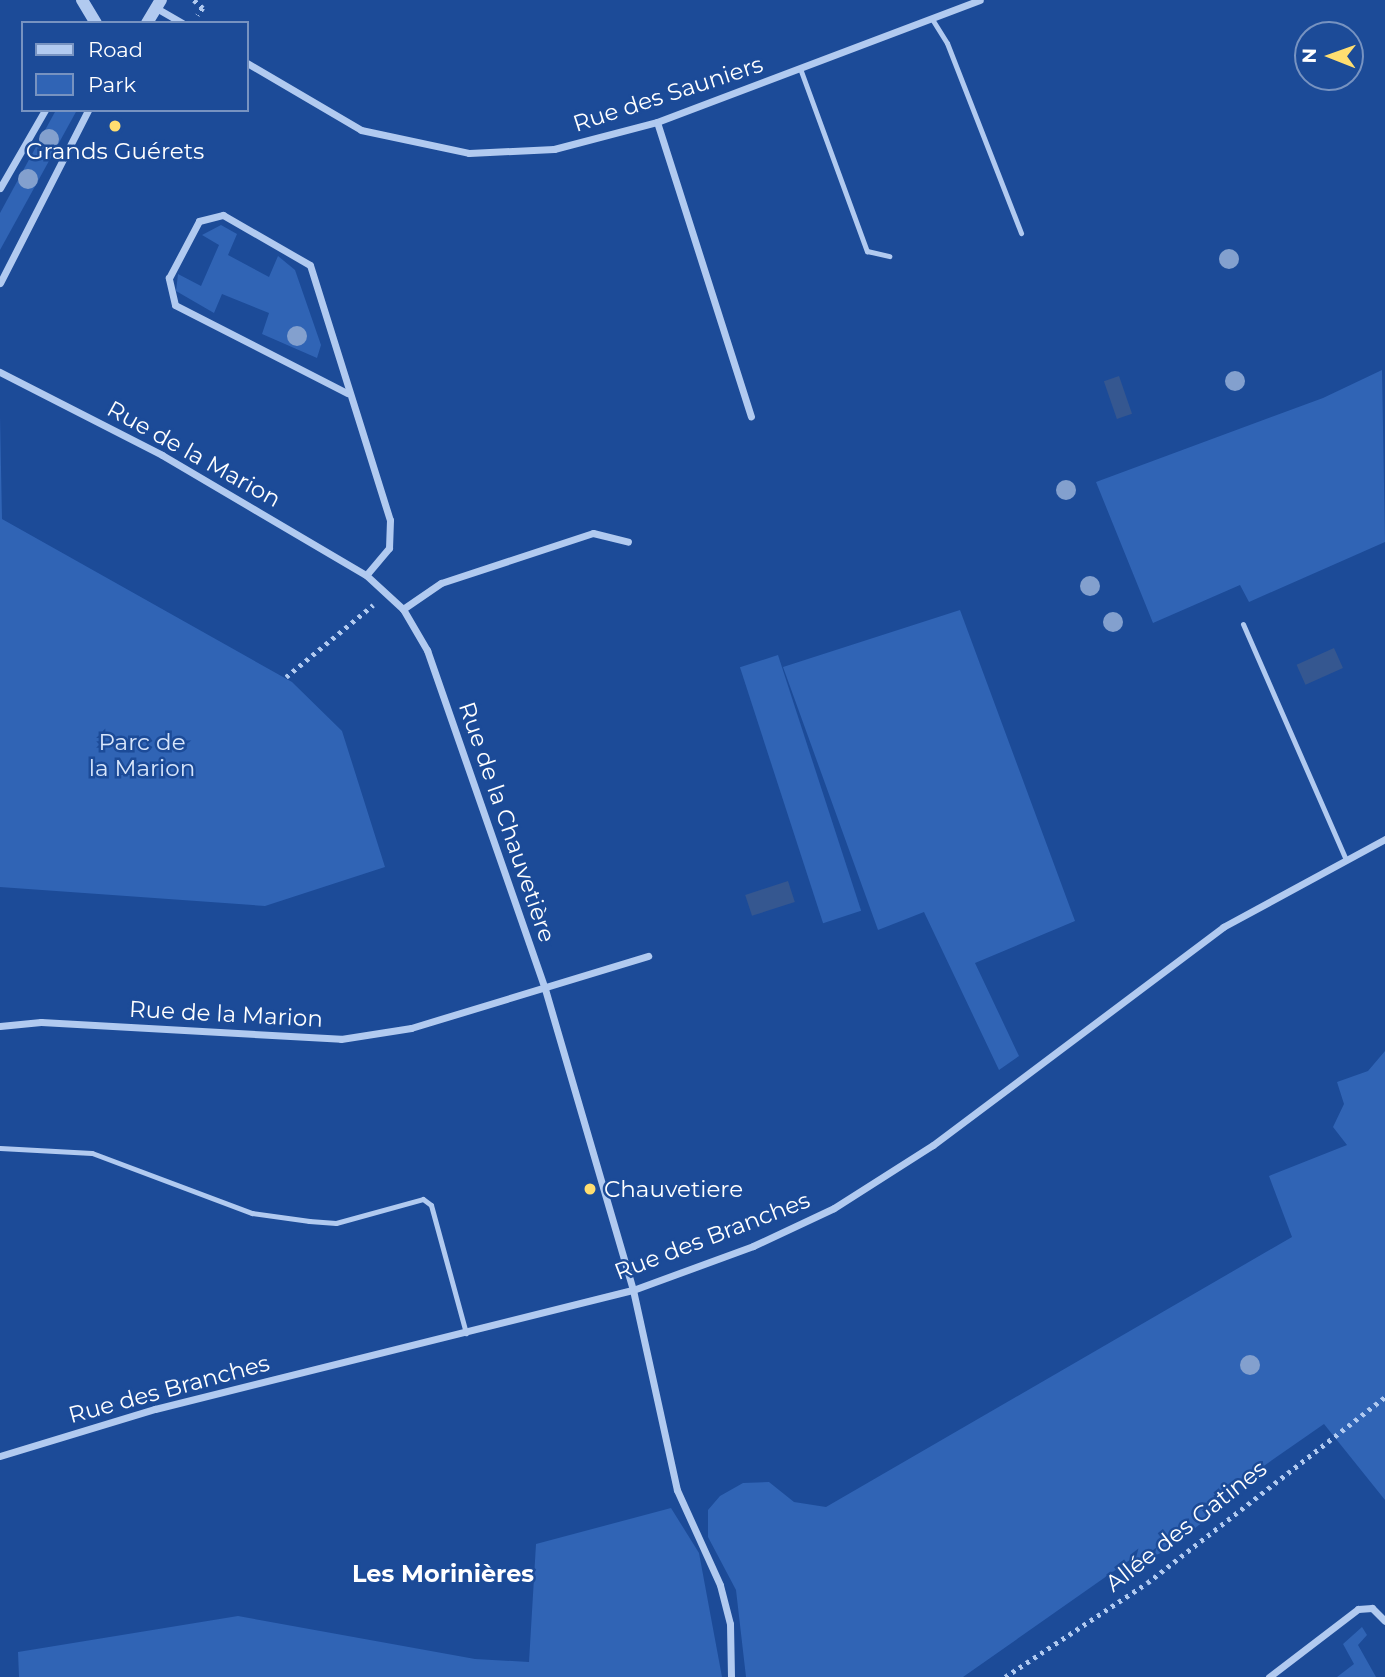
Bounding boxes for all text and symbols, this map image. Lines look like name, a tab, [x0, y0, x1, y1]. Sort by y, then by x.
legend	[21, 21, 248, 112]
north arrow	[1294, 21, 1364, 91]
text: Road	[88, 37, 143, 62]
text: N	[1298, 48, 1321, 64]
street label: Rue des Sauniers	[570, 50, 766, 138]
text: Park	[88, 72, 136, 97]
marker: Grands Guérets	[107, 118, 123, 134]
place label: Grands Guérets	[26, 137, 204, 165]
street label: Rue de la Marion	[102, 395, 286, 513]
street label: Rue de la Chauvetière	[453, 698, 561, 946]
park label: Parc de la Marion	[89, 728, 195, 782]
street label: Rue de la Marion	[128, 995, 324, 1033]
place label: Chauvetiere	[604, 1175, 743, 1203]
marker: Chauvetiere	[582, 1181, 598, 1197]
street label: Rue des Branches	[610, 1186, 814, 1286]
street label: Rue des Branches	[65, 1349, 273, 1429]
street label: Allée des Gatines	[1100, 1454, 1272, 1598]
district label: Les Morinières	[352, 1560, 534, 1588]

